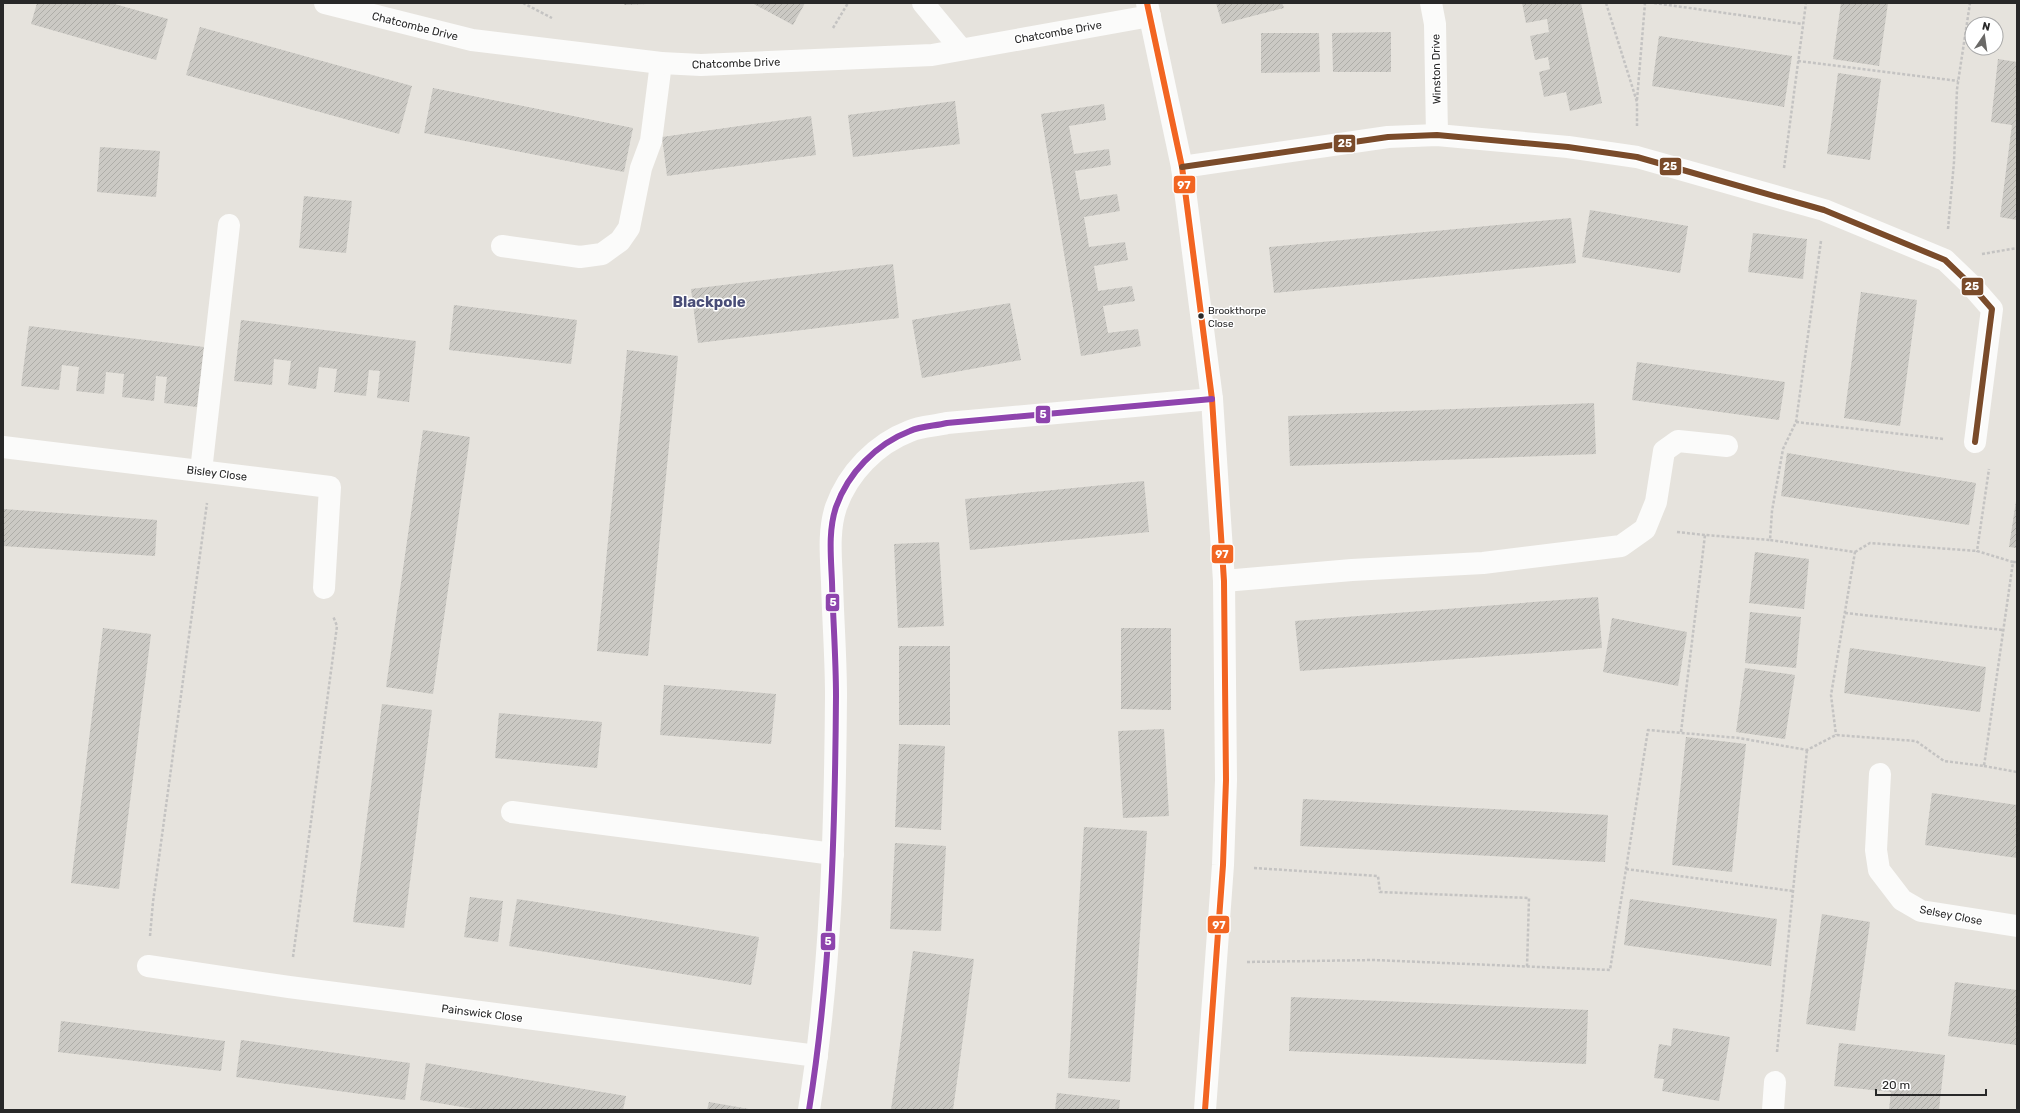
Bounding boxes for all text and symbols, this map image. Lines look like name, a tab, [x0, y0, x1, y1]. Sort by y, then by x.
street label: Chatcombe Drive	[370, 9, 459, 43]
north arrow	[1964, 16, 2004, 56]
street label: Chatcombe Drive	[1013, 18, 1103, 47]
text: N	[1981, 20, 1992, 34]
street label: Winston Drive	[1429, 34, 1444, 104]
street label: Chatcombe Drive	[692, 55, 780, 72]
line badge: 25	[1333, 134, 1356, 153]
text: 25	[1338, 137, 1352, 150]
line badge: 25	[1659, 157, 1682, 176]
text: 25	[1663, 160, 1677, 173]
line badge: 97	[1173, 175, 1196, 194]
text: 97	[1177, 179, 1191, 192]
line badge: 25	[1961, 277, 1984, 296]
text: 25	[1965, 280, 1979, 293]
district label: Blackpole	[672, 293, 746, 311]
place label: Brookthorpe Close	[1208, 305, 1267, 330]
marker: Brookthorpe Close	[1196, 311, 1206, 321]
line badge: 5	[1035, 405, 1051, 424]
text: 5	[1039, 408, 1047, 421]
street label: Bisley Close	[186, 463, 248, 484]
line badge: 97	[1211, 544, 1234, 564]
text: 97	[1215, 548, 1229, 561]
line badge: 5	[825, 593, 840, 612]
text: 5	[829, 596, 837, 609]
street label: Selsey Close	[1918, 903, 1983, 928]
line badge: 97	[1207, 915, 1230, 934]
text: 97	[1212, 919, 1226, 932]
line badge: 5	[820, 932, 836, 951]
text: 5	[824, 935, 832, 948]
street label: Painswick Close	[441, 1002, 523, 1025]
scale bar	[1876, 1071, 1986, 1097]
text: 20 m	[1882, 1078, 1910, 1092]

